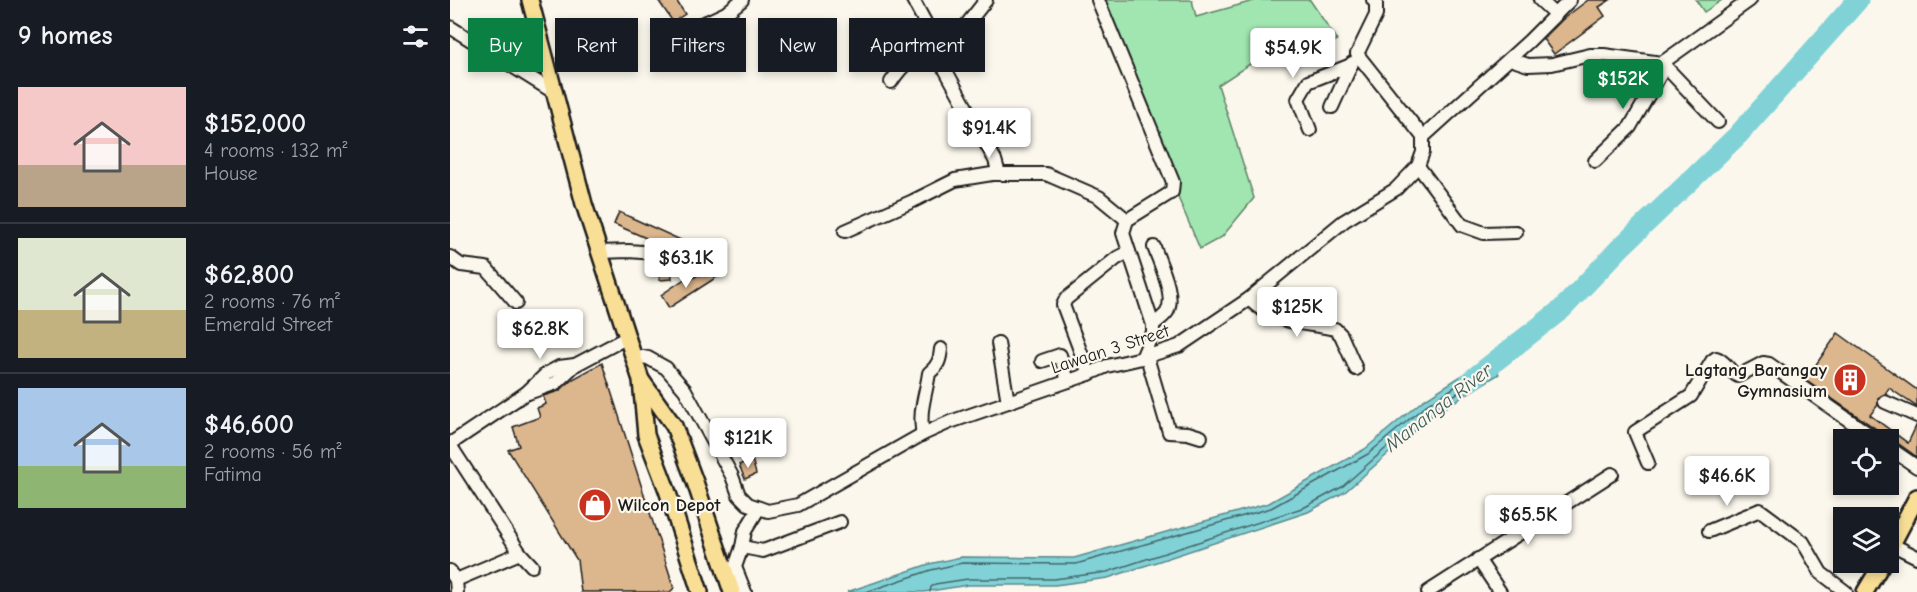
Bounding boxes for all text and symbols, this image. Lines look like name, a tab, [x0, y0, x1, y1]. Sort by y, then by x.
chip: Buy	[468, 18, 543, 72]
chip: Rent	[555, 18, 638, 72]
chip: Filters	[650, 18, 746, 72]
chip: New	[758, 18, 837, 72]
chip: Apartment	[849, 18, 985, 72]
icon: filters	[399, 20, 432, 53]
text: 9 homes	[18, 21, 113, 51]
pin: $54.9K	[1244, 28, 1342, 79]
text: $54.9K	[1264, 36, 1322, 59]
pin: $152K	[1581, 59, 1665, 110]
text: $152K	[1597, 67, 1649, 90]
pin: $91.4K	[940, 108, 1038, 159]
text: $152,000	[204, 109, 306, 139]
icon: home	[66, 111, 138, 183]
text: $91.4K	[962, 116, 1016, 139]
text: 4 rooms · 132 m²	[204, 139, 348, 162]
text: House	[204, 162, 258, 185]
pin: $63.1K	[637, 238, 735, 289]
text: $63.1K	[658, 246, 714, 269]
text: $62,800	[204, 260, 294, 290]
icon: home	[66, 262, 138, 334]
pin: $125K	[1255, 287, 1339, 338]
text: 2 rooms · 76 m²	[204, 290, 340, 313]
text: $125K	[1271, 295, 1323, 318]
pin: $62.8K	[491, 309, 589, 360]
text: Emerald Street	[204, 313, 332, 336]
text: $62.8K	[511, 317, 569, 340]
street label: Lawaan 3 Street	[1048, 320, 1173, 378]
water label: Mananga River	[1379, 358, 1497, 457]
place label: Lagtang Barangay Gymnasium	[1685, 360, 1828, 402]
building icon: Lagtang Barangay Gymnasium	[1832, 362, 1868, 398]
text: $46,600	[204, 410, 294, 440]
icon: home	[66, 412, 138, 484]
pin: $121K	[706, 418, 790, 469]
text: $121K	[724, 426, 772, 449]
map controls	[1833, 429, 1899, 573]
button: locate	[1833, 429, 1899, 495]
text: 2 rooms · 56 m²	[204, 440, 342, 463]
pin: $46.6K	[1678, 456, 1776, 507]
text: Fatima	[204, 463, 262, 486]
text: $46.6K	[1698, 464, 1756, 487]
shop icon: Wilcon Depot	[577, 487, 613, 523]
place label: Wilcon Depot	[618, 495, 721, 516]
pin: $65.5K	[1479, 495, 1577, 546]
text: $65.5K	[1499, 503, 1557, 526]
button: layers	[1833, 507, 1899, 573]

